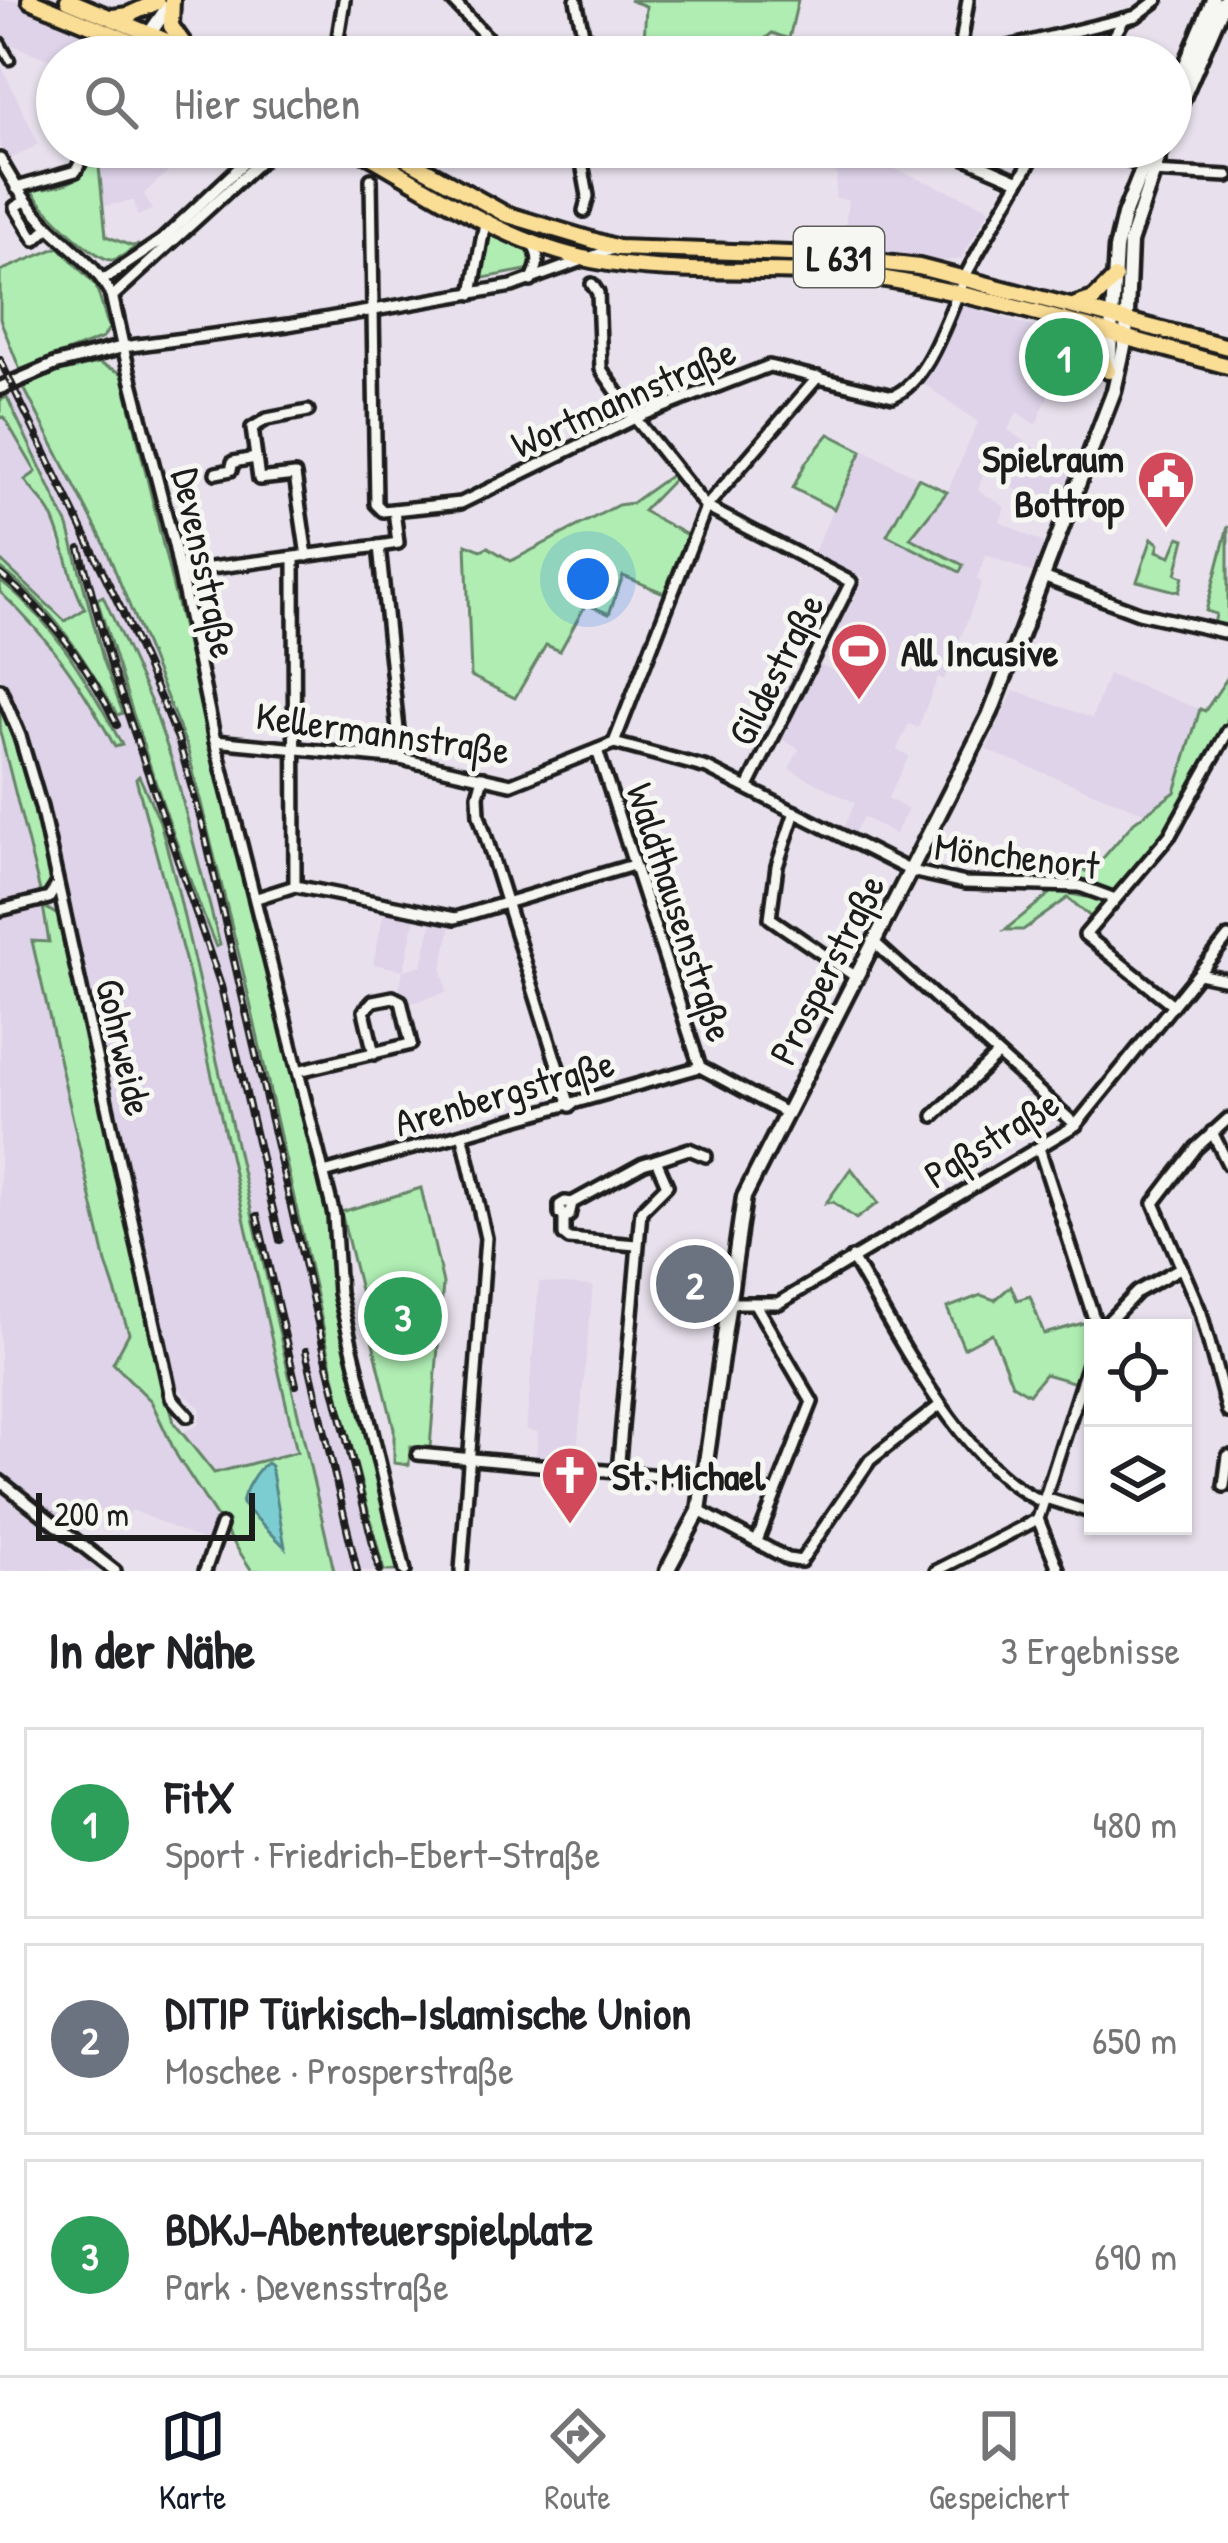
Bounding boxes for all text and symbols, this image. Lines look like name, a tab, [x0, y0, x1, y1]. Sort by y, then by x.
search box	[36, 36, 1192, 168]
icon: search	[78, 69, 144, 135]
text: Hier suchen	[174, 72, 361, 133]
road number: L 631	[794, 227, 884, 287]
pin: 1	[1025, 312, 1103, 402]
street label: Wortmannstraße	[503, 324, 743, 470]
place label: Spielraum Bottrop	[982, 431, 1124, 530]
public building icon: Spielraum Bottrop	[1135, 448, 1197, 530]
street label: Devensstraße	[160, 463, 252, 663]
your location	[558, 549, 618, 609]
street label: Gildestraße	[714, 584, 836, 754]
sports icon: All Incusive	[828, 620, 890, 702]
place label: All Incusive	[901, 625, 1059, 678]
street label: Kellermannstraße	[253, 688, 513, 776]
street label: Waldthausenstraße	[614, 776, 748, 1048]
street label: Mönchenort	[932, 819, 1103, 891]
street label: Prosperstraße	[755, 865, 897, 1073]
street label: Gohrweide	[84, 973, 166, 1121]
street label: Arenbergstraße	[388, 1035, 620, 1149]
street label: Paßstraße	[914, 1076, 1068, 1200]
pin: 2	[656, 1239, 734, 1329]
pin: 3	[364, 1271, 442, 1361]
map controls	[1084, 1319, 1192, 1535]
button: locate	[1084, 1319, 1192, 1427]
button: layers	[1084, 1427, 1192, 1535]
church icon: St. Michael	[539, 1444, 601, 1526]
place label: St. Michael	[612, 1449, 766, 1502]
scale bar	[36, 1487, 255, 1540]
text: 200 m	[54, 1492, 129, 1536]
text: In der Nähe	[48, 1615, 255, 1684]
text: 3 Ergebnisse	[1000, 1623, 1180, 1676]
text: FitX	[165, 1766, 234, 1827]
text: 1	[83, 1797, 97, 1850]
text: 480 m	[1093, 1797, 1177, 1850]
text: Sport · Friedrich-Ebert-Straße	[165, 1827, 600, 1880]
text: DITIP Türkisch-Islamische Union	[165, 1982, 691, 2043]
text: 2	[81, 2013, 99, 2066]
text: 650 m	[1092, 2013, 1177, 2066]
text: Moschee · Prosperstraße	[165, 2043, 514, 2096]
text: BDKJ-Abenteuerspielplatz	[165, 2198, 593, 2259]
text: 3	[81, 2229, 99, 2282]
text: 690 m	[1094, 2229, 1177, 2282]
text: Park · Devensstraße	[165, 2259, 449, 2312]
tab: Karte	[159, 2403, 226, 2519]
tab: Route	[545, 2403, 611, 2519]
tab: Gespeichert	[929, 2403, 1069, 2519]

